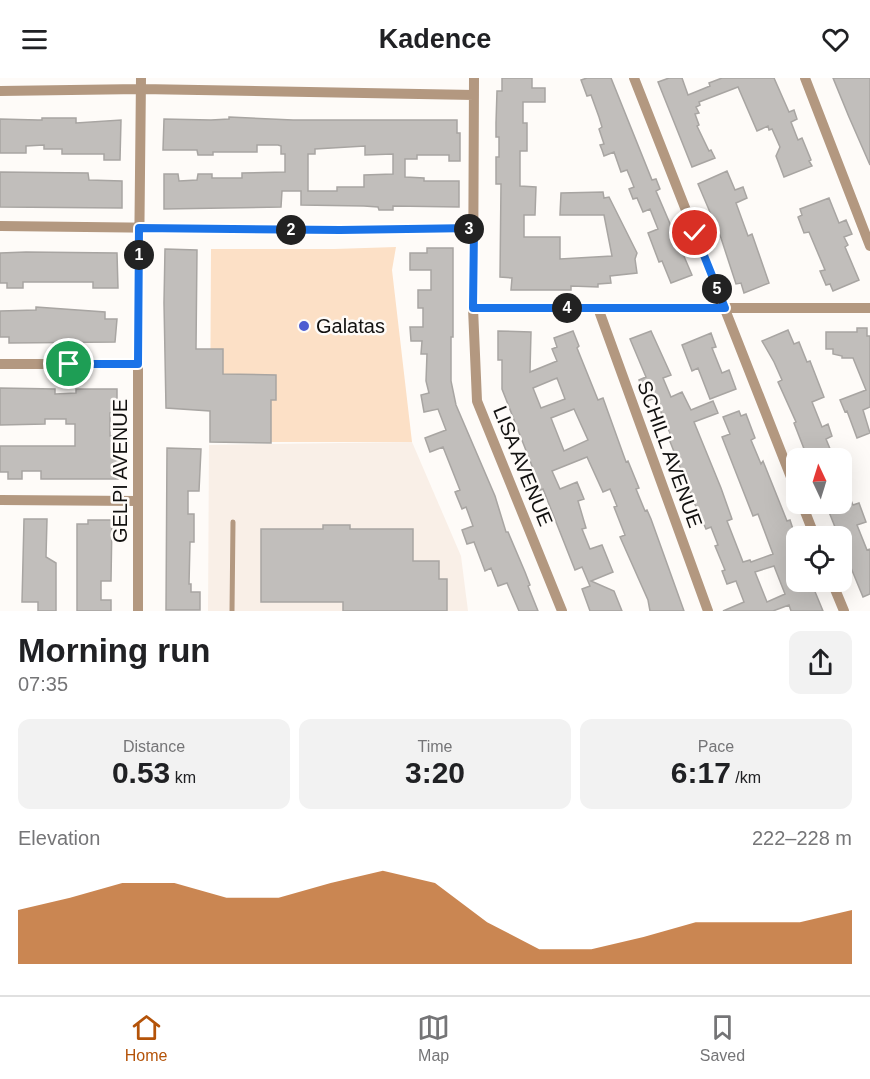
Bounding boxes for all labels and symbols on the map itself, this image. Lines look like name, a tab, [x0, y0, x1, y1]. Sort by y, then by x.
pin	[669, 207, 720, 258]
pin: 3	[454, 214, 484, 244]
pin: 2	[276, 215, 306, 245]
pin: 1	[124, 240, 154, 270]
pin: 5	[702, 274, 732, 304]
pin: 4	[552, 293, 582, 323]
place label: Galatas	[316, 315, 385, 337]
marker: Galatas	[297, 319, 311, 333]
pin	[43, 338, 94, 389]
street label: SCHILL AVENUE	[633, 378, 707, 530]
street label: GELPI AVENUE	[109, 399, 131, 543]
street label: LISA AVENUE	[489, 403, 557, 529]
north arrow	[786, 448, 852, 514]

